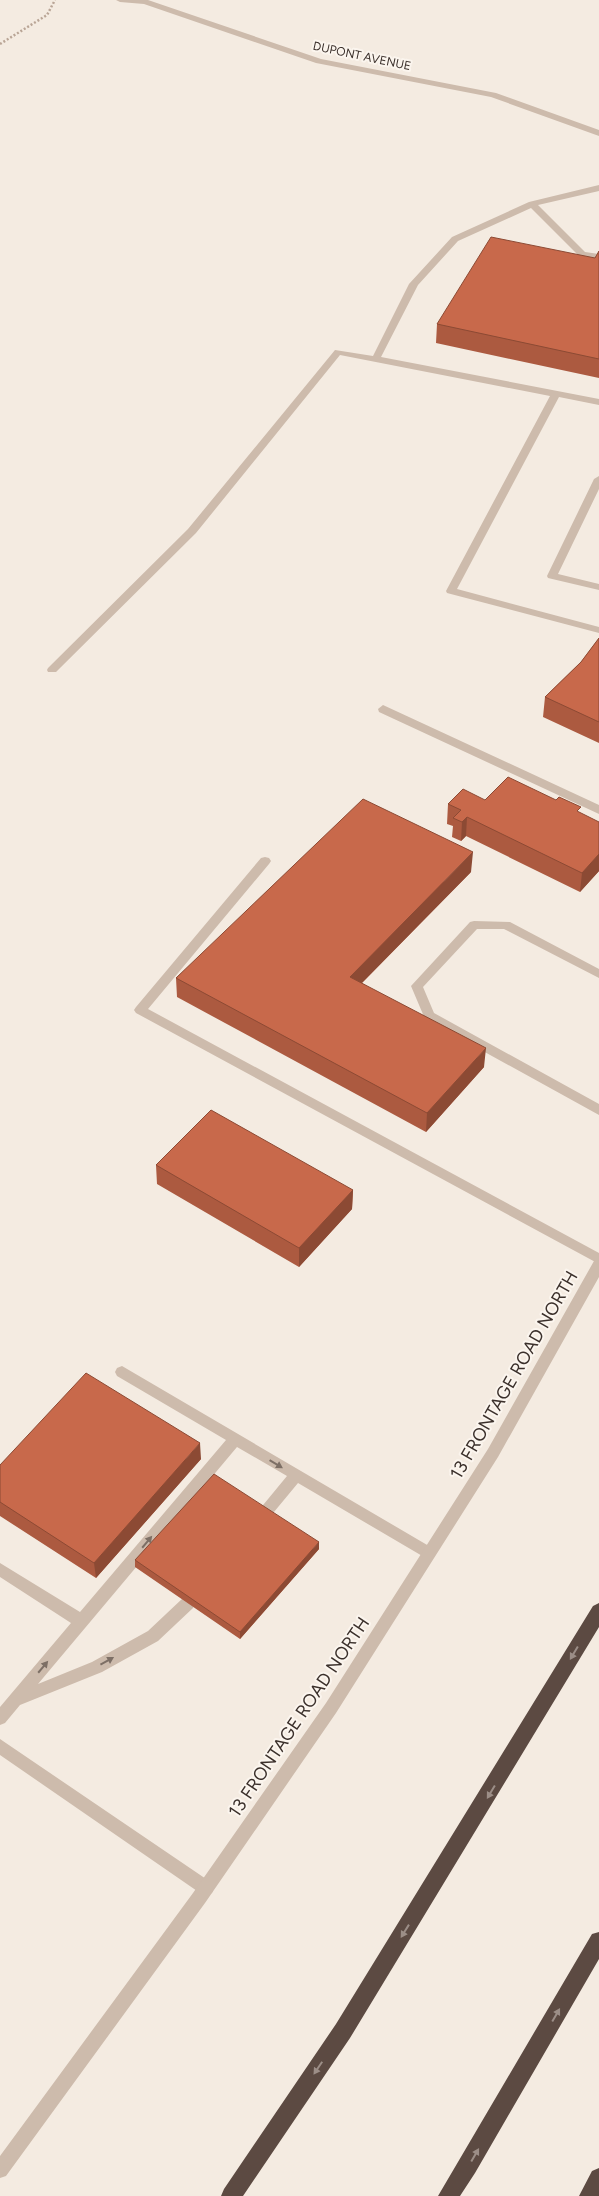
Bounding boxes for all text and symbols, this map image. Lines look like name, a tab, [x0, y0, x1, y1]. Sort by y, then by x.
street label: DUPONT AVENUE	[312, 39, 412, 73]
street label: 13 FRONTAGE ROAD NORTH	[445, 1267, 583, 1483]
one-way arrow	[270, 1459, 283, 1468]
one-way arrow	[142, 1536, 153, 1549]
street label: 13 FRONTAGE ROAD NORTH	[224, 1613, 374, 1821]
one-way arrow	[569, 1646, 578, 1659]
one-way arrow	[99, 1657, 114, 1665]
one-way arrow	[37, 1661, 48, 1674]
one-way arrow	[486, 1786, 495, 1799]
one-way arrow	[400, 1924, 410, 1937]
one-way arrow	[552, 2008, 561, 2021]
one-way arrow	[313, 2061, 323, 2074]
one-way arrow	[470, 2148, 479, 2162]

